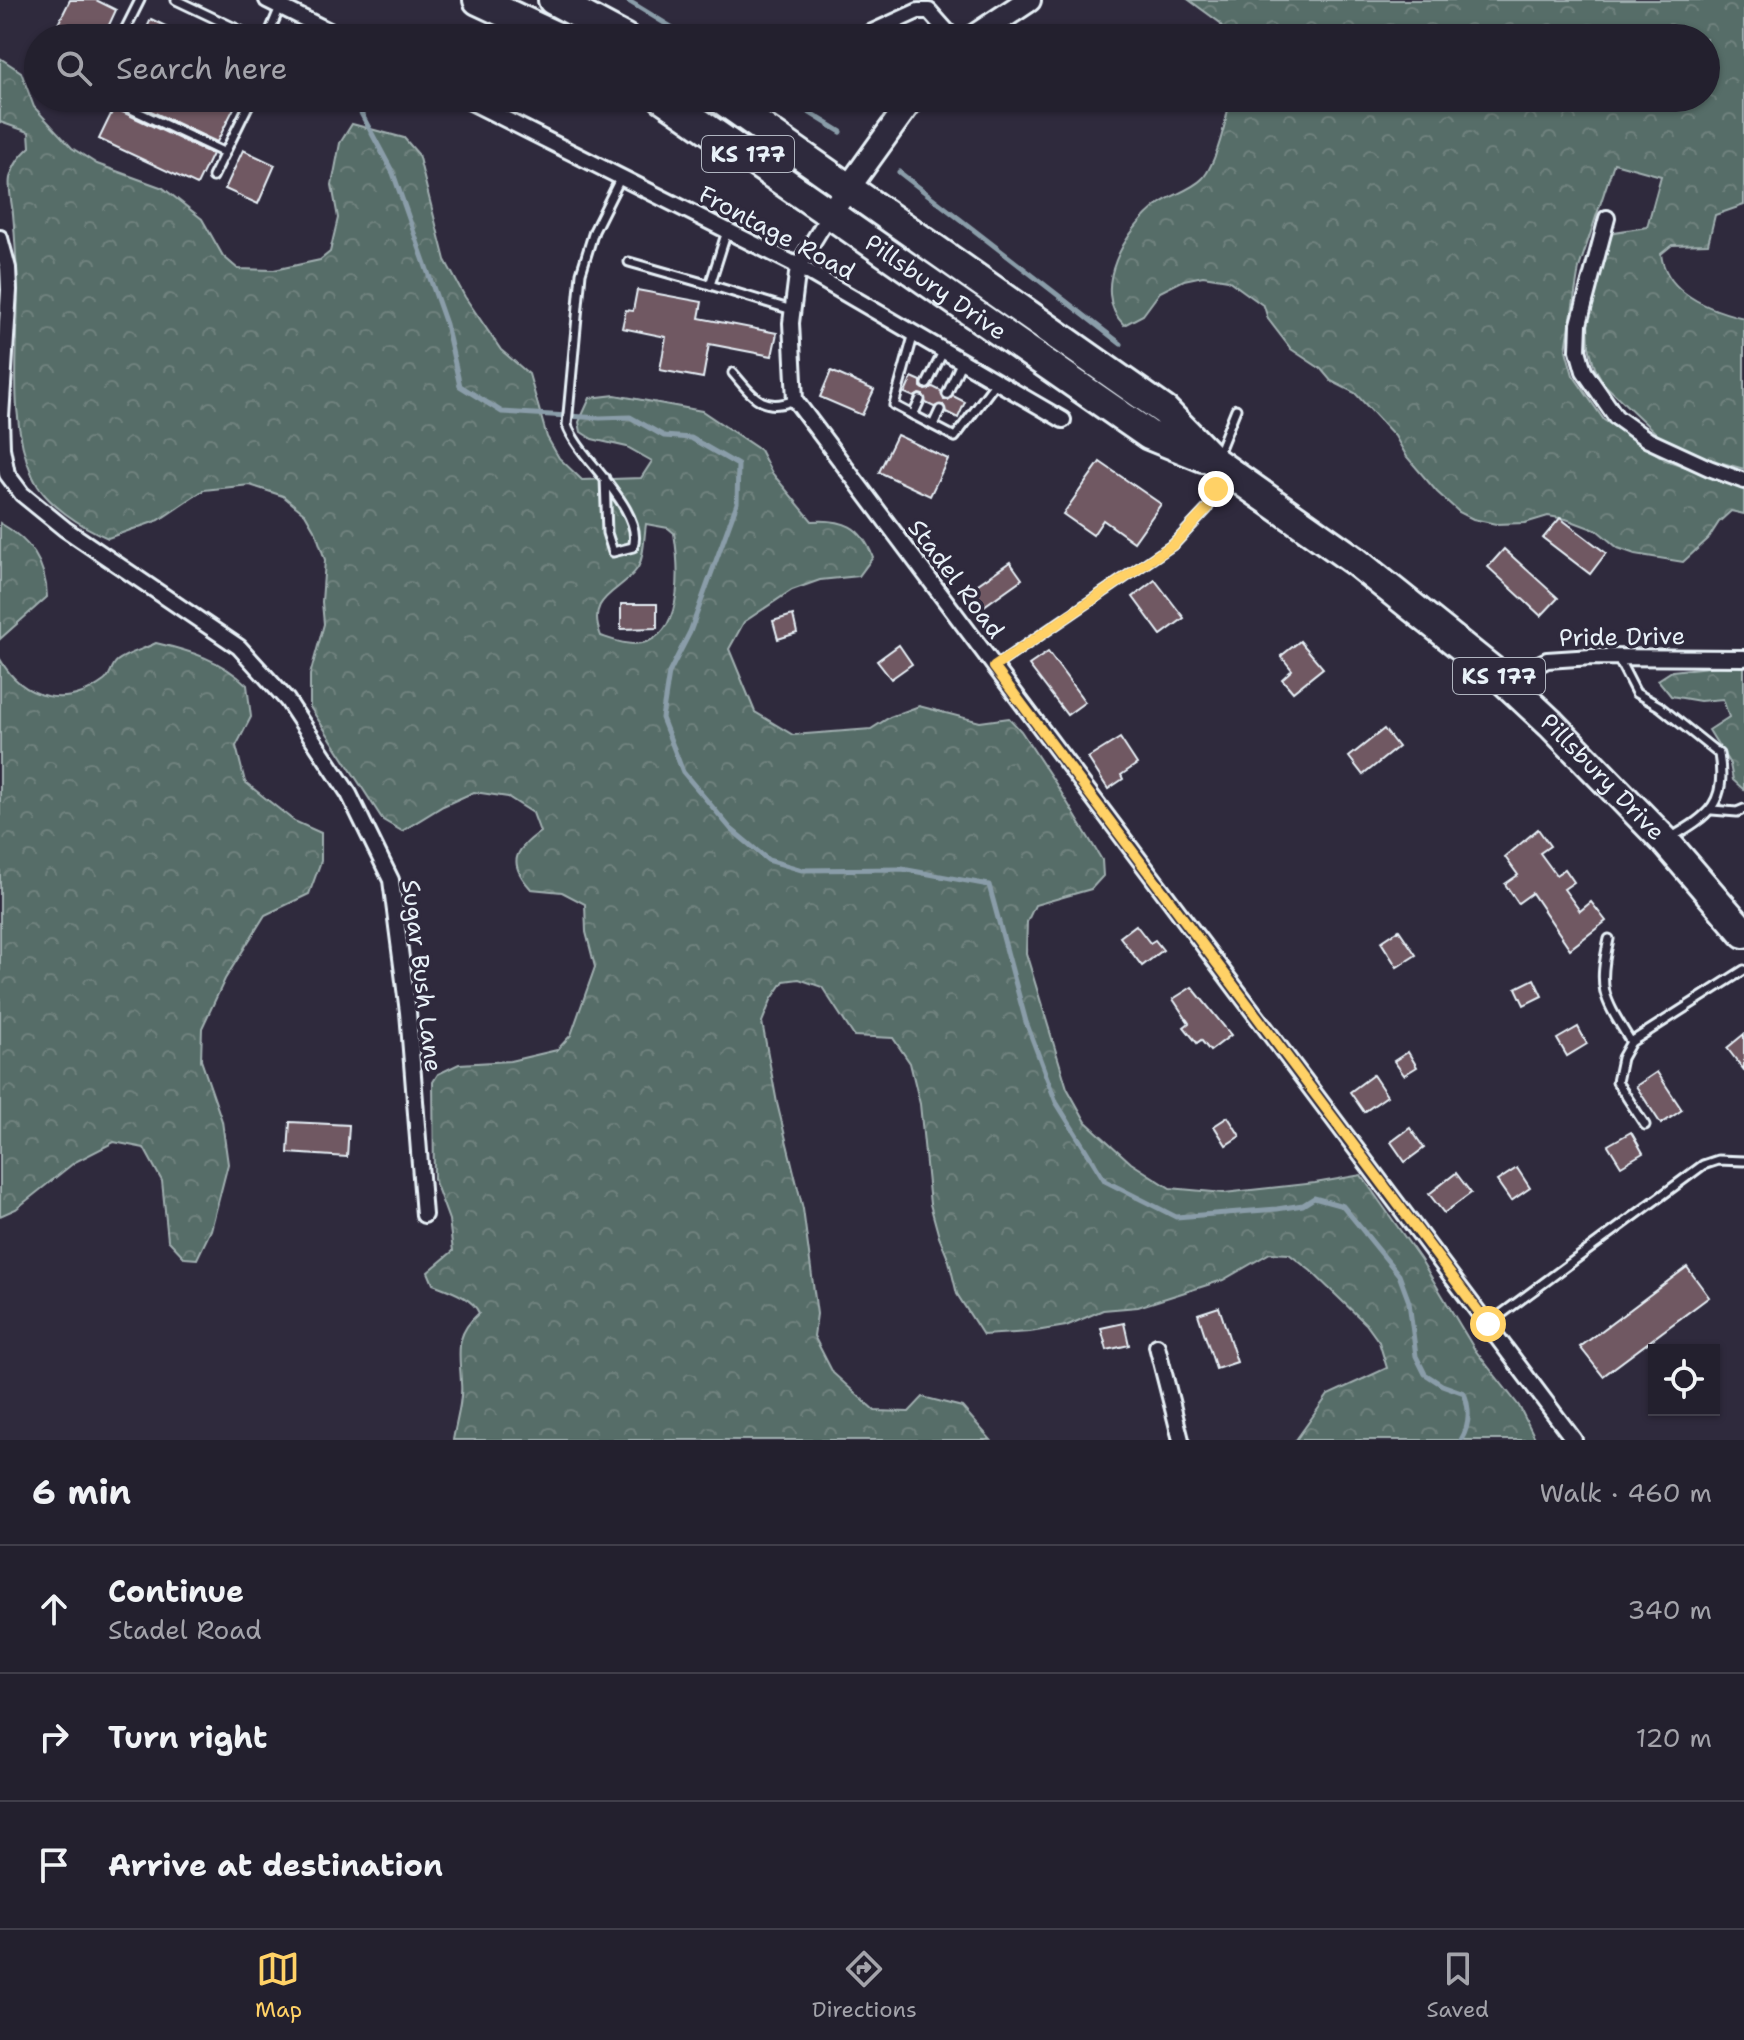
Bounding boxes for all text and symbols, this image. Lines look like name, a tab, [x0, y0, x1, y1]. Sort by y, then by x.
search box	[24, 24, 1720, 112]
icon: search	[52, 46, 96, 90]
text: Search here	[116, 48, 287, 89]
road number: KS 177	[702, 136, 794, 172]
street label: Frontage Road	[693, 178, 861, 288]
street label: Pillsbury Drive	[859, 227, 1013, 348]
route end	[1198, 471, 1234, 507]
street label: Stadel Road	[901, 513, 1011, 645]
street label: Pride Drive	[1559, 620, 1685, 654]
road number: KS 177	[1453, 658, 1545, 694]
street label: Pillsbury Drive	[1534, 706, 1672, 848]
street label: Sugar Bush Lane	[394, 878, 450, 1074]
route start	[1470, 1306, 1506, 1342]
map controls	[1648, 1344, 1720, 1416]
button: locate	[1648, 1344, 1720, 1416]
text: 6 min	[32, 1469, 131, 1515]
text: Walk · 460 m	[1539, 1475, 1712, 1510]
text: Continue	[108, 1571, 244, 1612]
icon: ahead	[32, 1587, 76, 1631]
text: 340 m	[1627, 1592, 1712, 1627]
text: Stadel Road	[108, 1612, 262, 1647]
icon: right	[32, 1715, 76, 1759]
text: Turn right	[108, 1717, 267, 1758]
text: 120 m	[1636, 1720, 1712, 1755]
icon: arrive	[32, 1843, 76, 1887]
text: Arrive at destination	[108, 1845, 443, 1886]
tab: Map	[255, 1947, 302, 2024]
tab: Directions	[812, 1947, 917, 2024]
tab: Saved	[1427, 1947, 1489, 2024]

